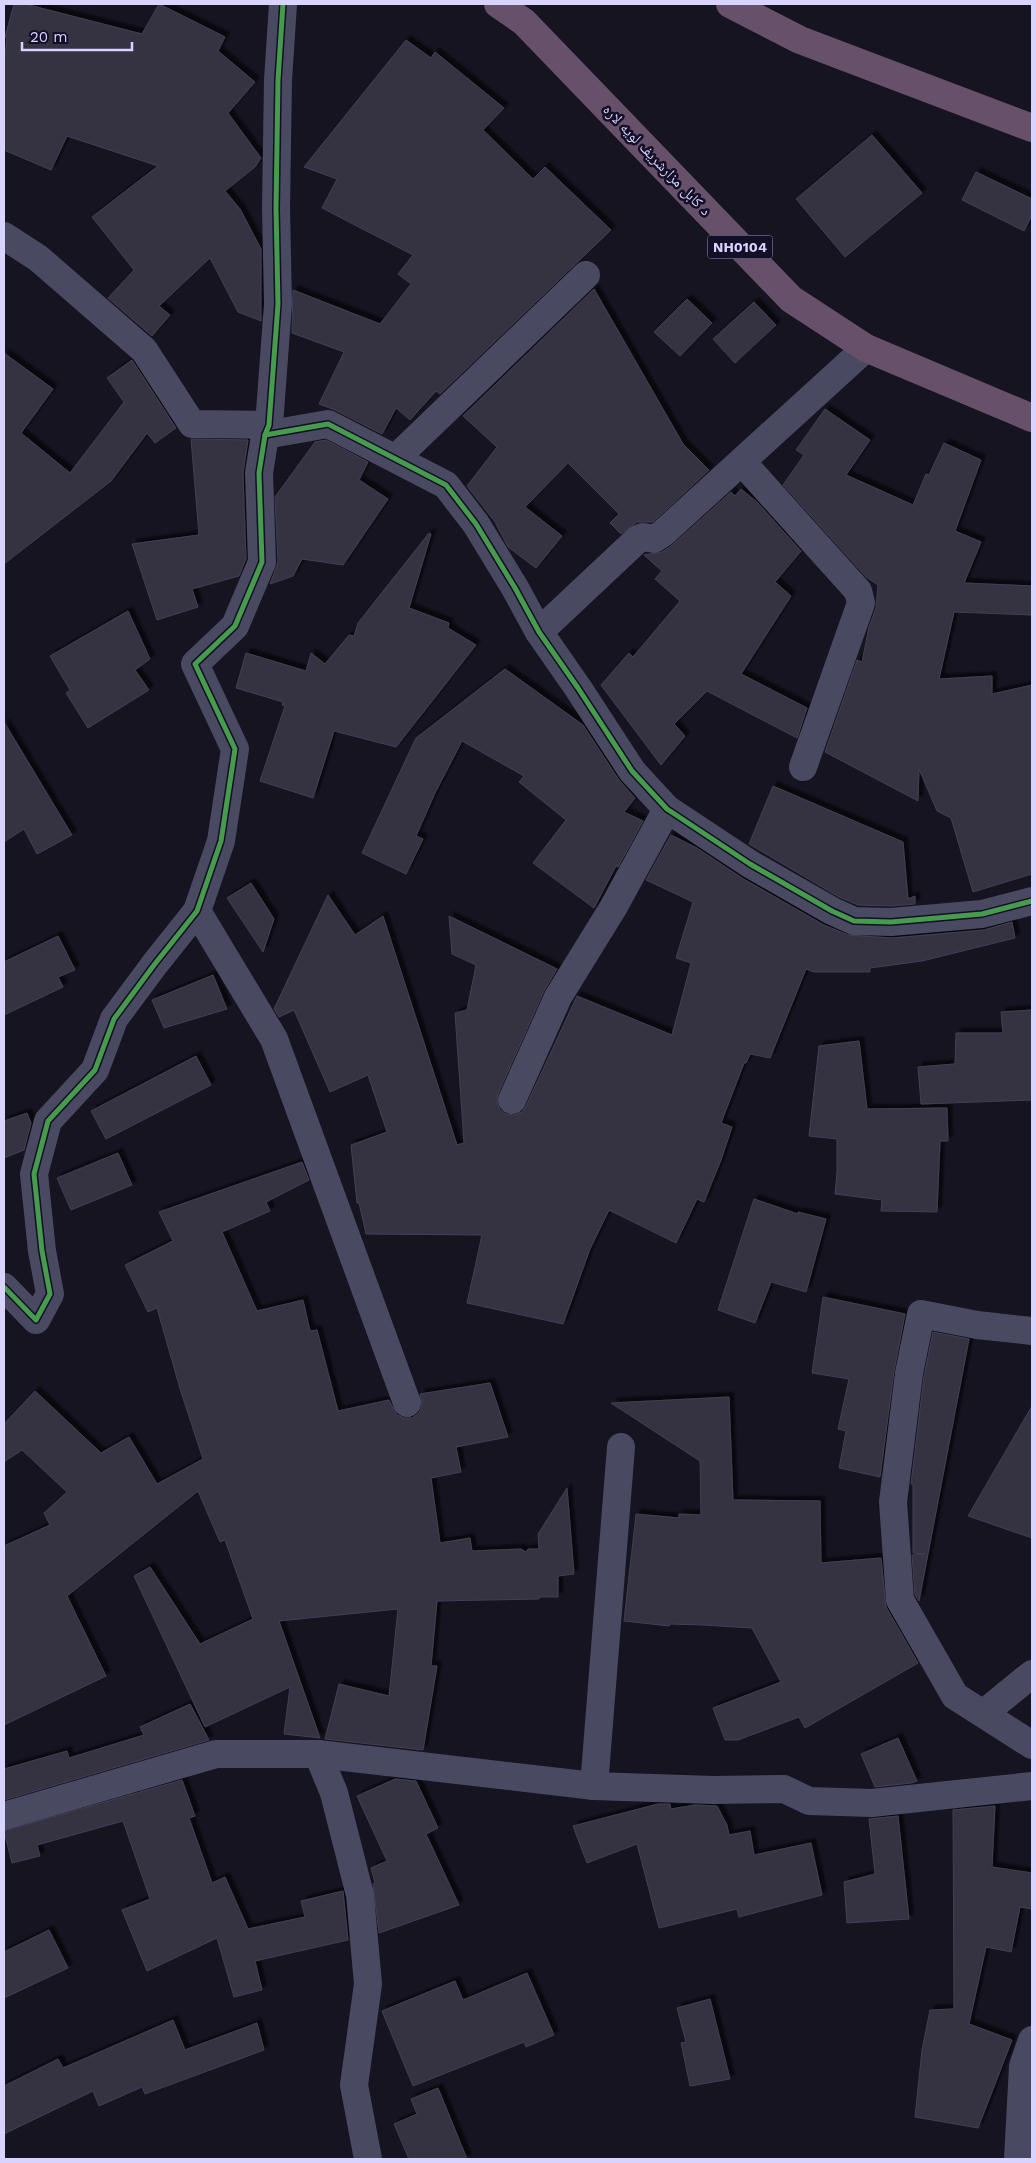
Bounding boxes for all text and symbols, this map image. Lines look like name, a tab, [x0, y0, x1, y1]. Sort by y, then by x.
scale bar	[22, 20, 132, 52]
text: 20 m	[30, 28, 68, 46]
street label: د کابل مزارشریف لویه لاره	[599, 101, 715, 220]
road number: NH0104	[708, 236, 772, 258]

